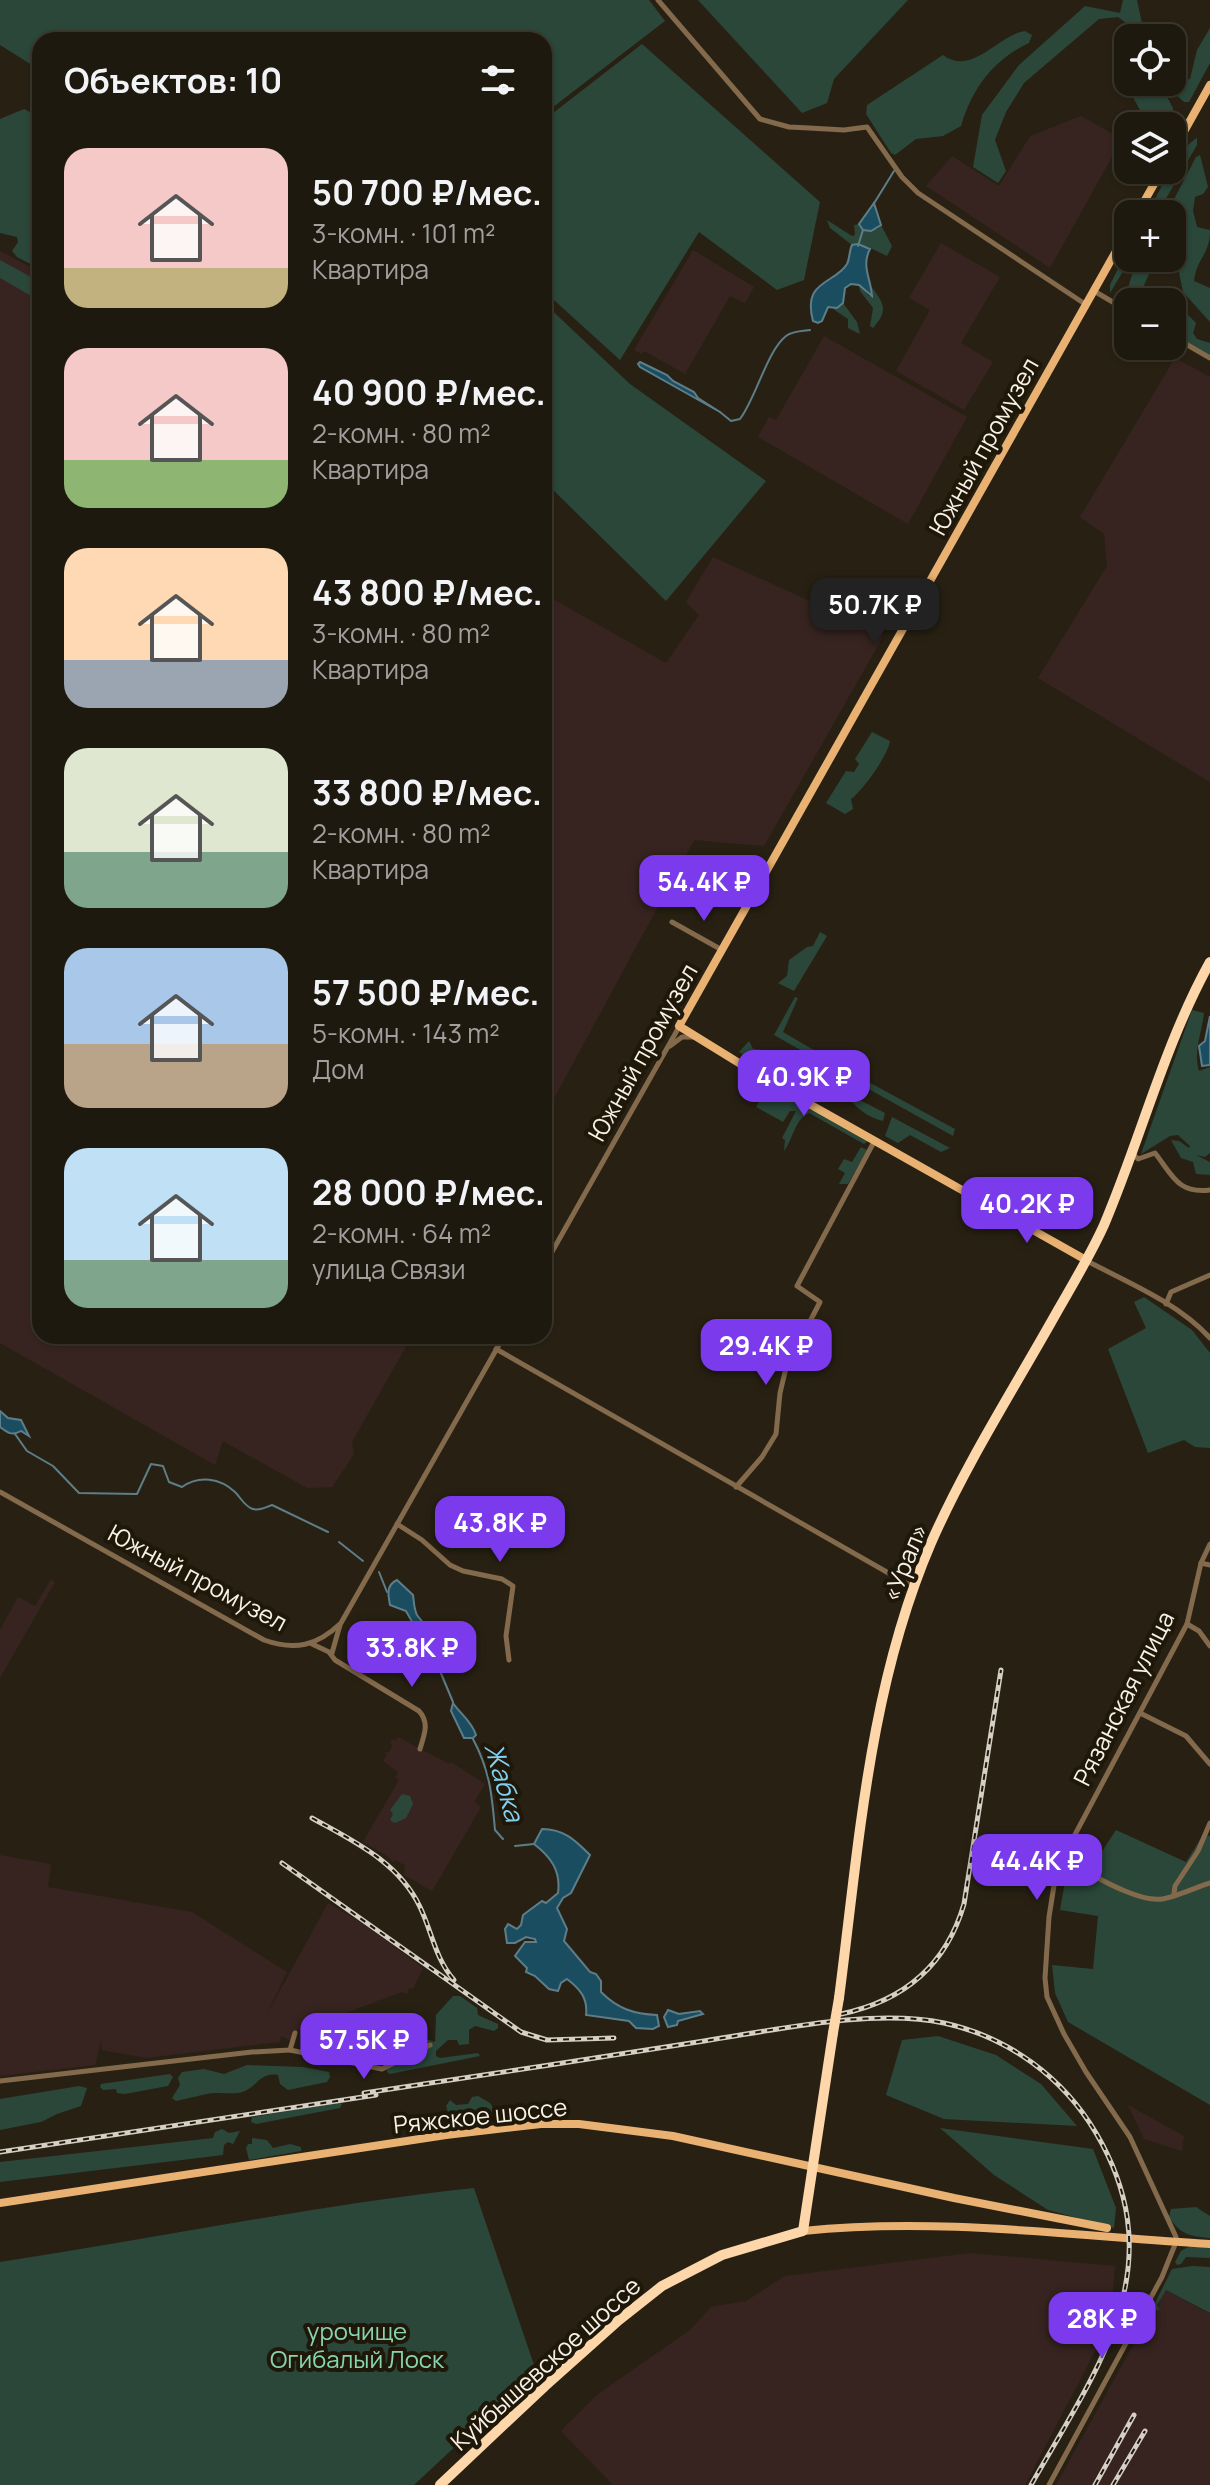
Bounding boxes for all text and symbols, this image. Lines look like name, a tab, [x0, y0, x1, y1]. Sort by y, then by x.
map controls	[1114, 24, 1186, 360]
button: locate	[1114, 24, 1186, 96]
text: Объектов: 10	[64, 57, 282, 103]
icon: filters	[476, 58, 520, 102]
button: layers	[1114, 112, 1186, 184]
text: 50 700 ₽/мес.	[312, 169, 542, 215]
icon: home	[128, 180, 224, 276]
button: +	[1114, 200, 1186, 272]
text: 3-комн. · 101 m²	[312, 215, 495, 251]
text: Квартира	[312, 251, 429, 287]
button: −	[1114, 288, 1186, 360]
street label: Южный промузел	[920, 351, 1046, 541]
text: 40 900 ₽/мес.	[312, 369, 546, 415]
icon: home	[128, 380, 224, 476]
text: 2-комн. · 80 m²	[312, 415, 491, 451]
text: Квартира	[312, 451, 429, 487]
text: 43 800 ₽/мес.	[312, 569, 543, 615]
pin: 50.7K ₽	[801, 578, 949, 646]
icon: home	[128, 580, 224, 676]
text: 50.7K ₽	[828, 586, 922, 622]
text: 3-комн. · 80 m²	[312, 615, 490, 651]
text: Квартира	[312, 651, 429, 687]
text: 33 800 ₽/мес.	[312, 769, 542, 815]
icon: home	[128, 780, 224, 876]
text: 2-комн. · 80 m²	[312, 815, 491, 851]
text: Квартира	[312, 851, 429, 887]
pin: 54.4K ₽	[630, 855, 778, 923]
text: 54.4K ₽	[657, 863, 751, 899]
street label: Южный промузел	[579, 957, 705, 1147]
text: 57 500 ₽/мес.	[312, 969, 540, 1015]
icon: home	[128, 980, 224, 1076]
text: 5-комн. · 143 m²	[312, 1015, 500, 1051]
pin: 40.9K ₽	[730, 1050, 878, 1118]
text: Дом	[312, 1051, 365, 1087]
text: 40.9K ₽	[756, 1058, 852, 1094]
text: 28 000 ₽/мес.	[312, 1169, 545, 1215]
pin: 40.2K ₽	[953, 1177, 1101, 1245]
icon: home	[128, 1180, 224, 1276]
text: 40.2K ₽	[979, 1185, 1075, 1221]
text: 2-комн. · 64 m²	[312, 1215, 491, 1251]
text: улица Связи	[312, 1251, 466, 1287]
pin: 29.4K ₽	[692, 1319, 840, 1387]
text: 29.4K ₽	[719, 1327, 813, 1363]
pin: 43.8K ₽	[426, 1496, 574, 1564]
text: 43.8K ₽	[453, 1504, 547, 1540]
street label: Южный промузел	[103, 1516, 293, 1638]
street label: «Урал»	[874, 1518, 934, 1606]
street label: Рязанская улица	[1065, 1605, 1181, 1791]
pin: 33.8K ₽	[338, 1621, 486, 1689]
text: 33.8K ₽	[365, 1629, 459, 1665]
water label: Жабка	[477, 1739, 534, 1827]
pin: 44.4K ₽	[963, 1834, 1111, 1902]
text: 44.4K ₽	[990, 1842, 1084, 1878]
pin: 57.5K ₽	[290, 2013, 438, 2081]
text: 57.5K ₽	[318, 2021, 410, 2057]
street label: Ряжское шоссе	[391, 2089, 569, 2141]
street label: Куйбышевское шоссе	[443, 2269, 647, 2457]
pin: 28K ₽	[1046, 2292, 1158, 2360]
text: 28K ₽	[1067, 2300, 1137, 2336]
park label: урочище Огибалый Лоск	[270, 2314, 445, 2375]

